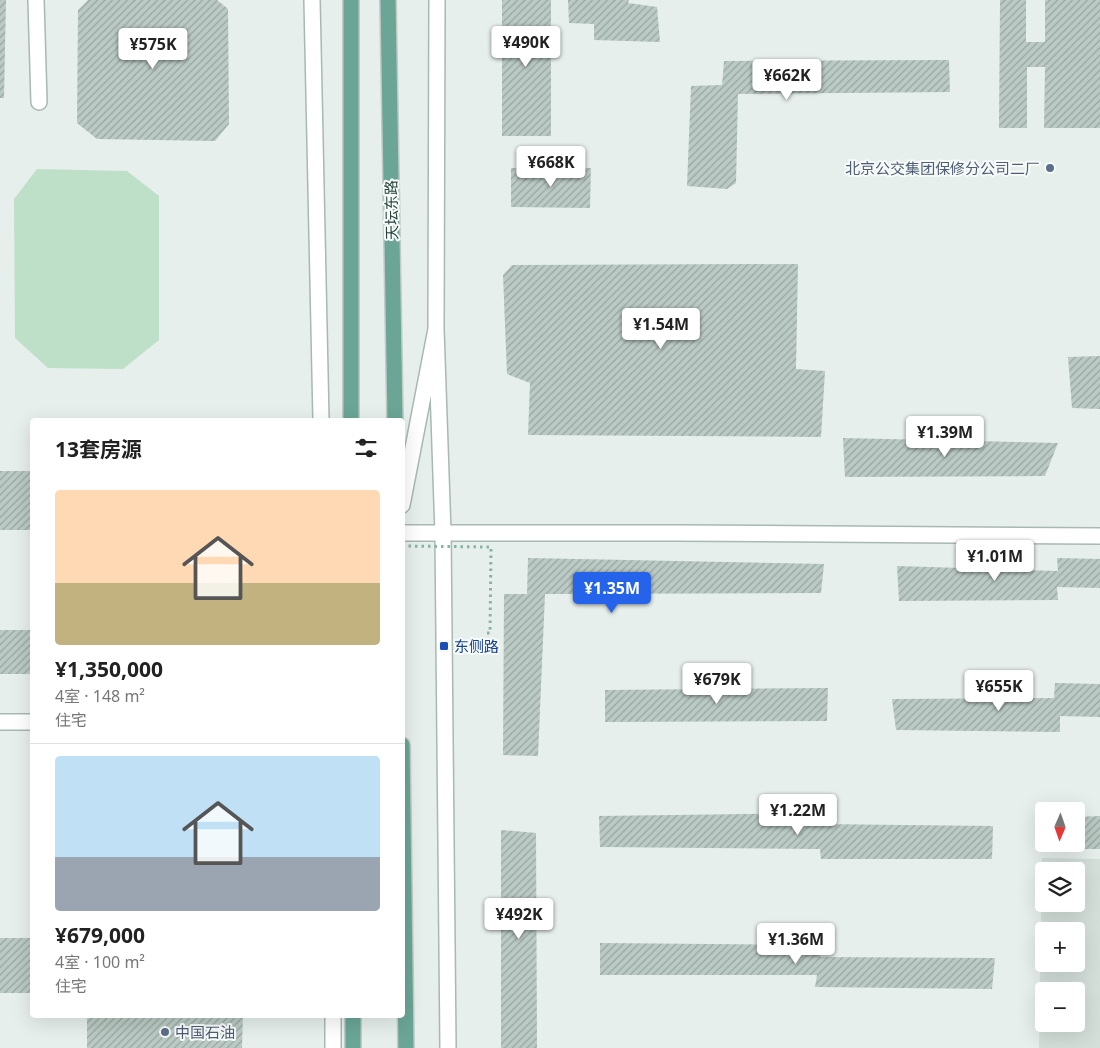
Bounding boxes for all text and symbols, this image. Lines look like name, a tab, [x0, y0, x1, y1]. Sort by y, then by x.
pin: ¥490K	[491, 26, 561, 68]
pin: ¥575K	[118, 28, 188, 70]
text: ¥490K	[502, 31, 550, 53]
text: ¥575K	[129, 33, 177, 55]
pin: ¥662K	[752, 58, 822, 101]
text: ¥662K	[763, 64, 811, 86]
pin: ¥668K	[516, 146, 586, 188]
text: ¥668K	[527, 151, 575, 173]
place label: 北京公交集团保修分公司二厂	[845, 158, 1040, 178]
marker: 北京公交集团保修分公司二厂	[1044, 162, 1056, 174]
street label: 天坛东路	[380, 180, 402, 240]
pin: ¥1.54M	[620, 308, 702, 350]
text: ¥1.54M	[633, 313, 689, 335]
pin: ¥1.39M	[904, 416, 986, 458]
text: ¥1.39M	[917, 421, 973, 443]
icon: filters	[352, 434, 380, 462]
text: 13套房源	[55, 435, 142, 463]
icon: home	[173, 523, 263, 613]
pin: ¥1.01M	[954, 540, 1036, 582]
text: ¥1.01M	[967, 545, 1023, 567]
pin: ¥1.35M	[571, 572, 653, 614]
text: ¥1.35M	[584, 577, 640, 599]
place label: 东侧路	[454, 636, 499, 656]
marker: 东侧路	[438, 640, 450, 652]
text: ¥1,350,000	[55, 655, 163, 683]
pin: ¥679K	[682, 662, 752, 705]
text: ¥679K	[693, 668, 741, 690]
pin: ¥655K	[964, 670, 1034, 712]
text: ¥655K	[975, 675, 1023, 697]
text: 4室 · 148 m²	[55, 685, 145, 707]
text: 住宅	[55, 709, 87, 731]
icon: home	[173, 788, 263, 878]
pin: ¥1.22M	[757, 794, 839, 836]
text: ¥1.22M	[770, 799, 826, 821]
north arrow	[1035, 802, 1085, 852]
map controls	[1035, 802, 1085, 1032]
button: layers	[1035, 862, 1085, 912]
pin: ¥492K	[484, 898, 554, 940]
text: ¥492K	[495, 903, 543, 925]
text: ¥679,000	[55, 921, 145, 949]
pin: ¥1.36M	[755, 922, 837, 965]
button: +	[1035, 922, 1085, 972]
text: ¥1.36M	[768, 928, 824, 950]
text: 4室 · 100 m²	[55, 951, 145, 973]
text: 住宅	[55, 975, 87, 997]
button: −	[1035, 982, 1085, 1032]
place label: 中国石油	[175, 1022, 235, 1042]
marker: 中国石油	[159, 1026, 171, 1038]

